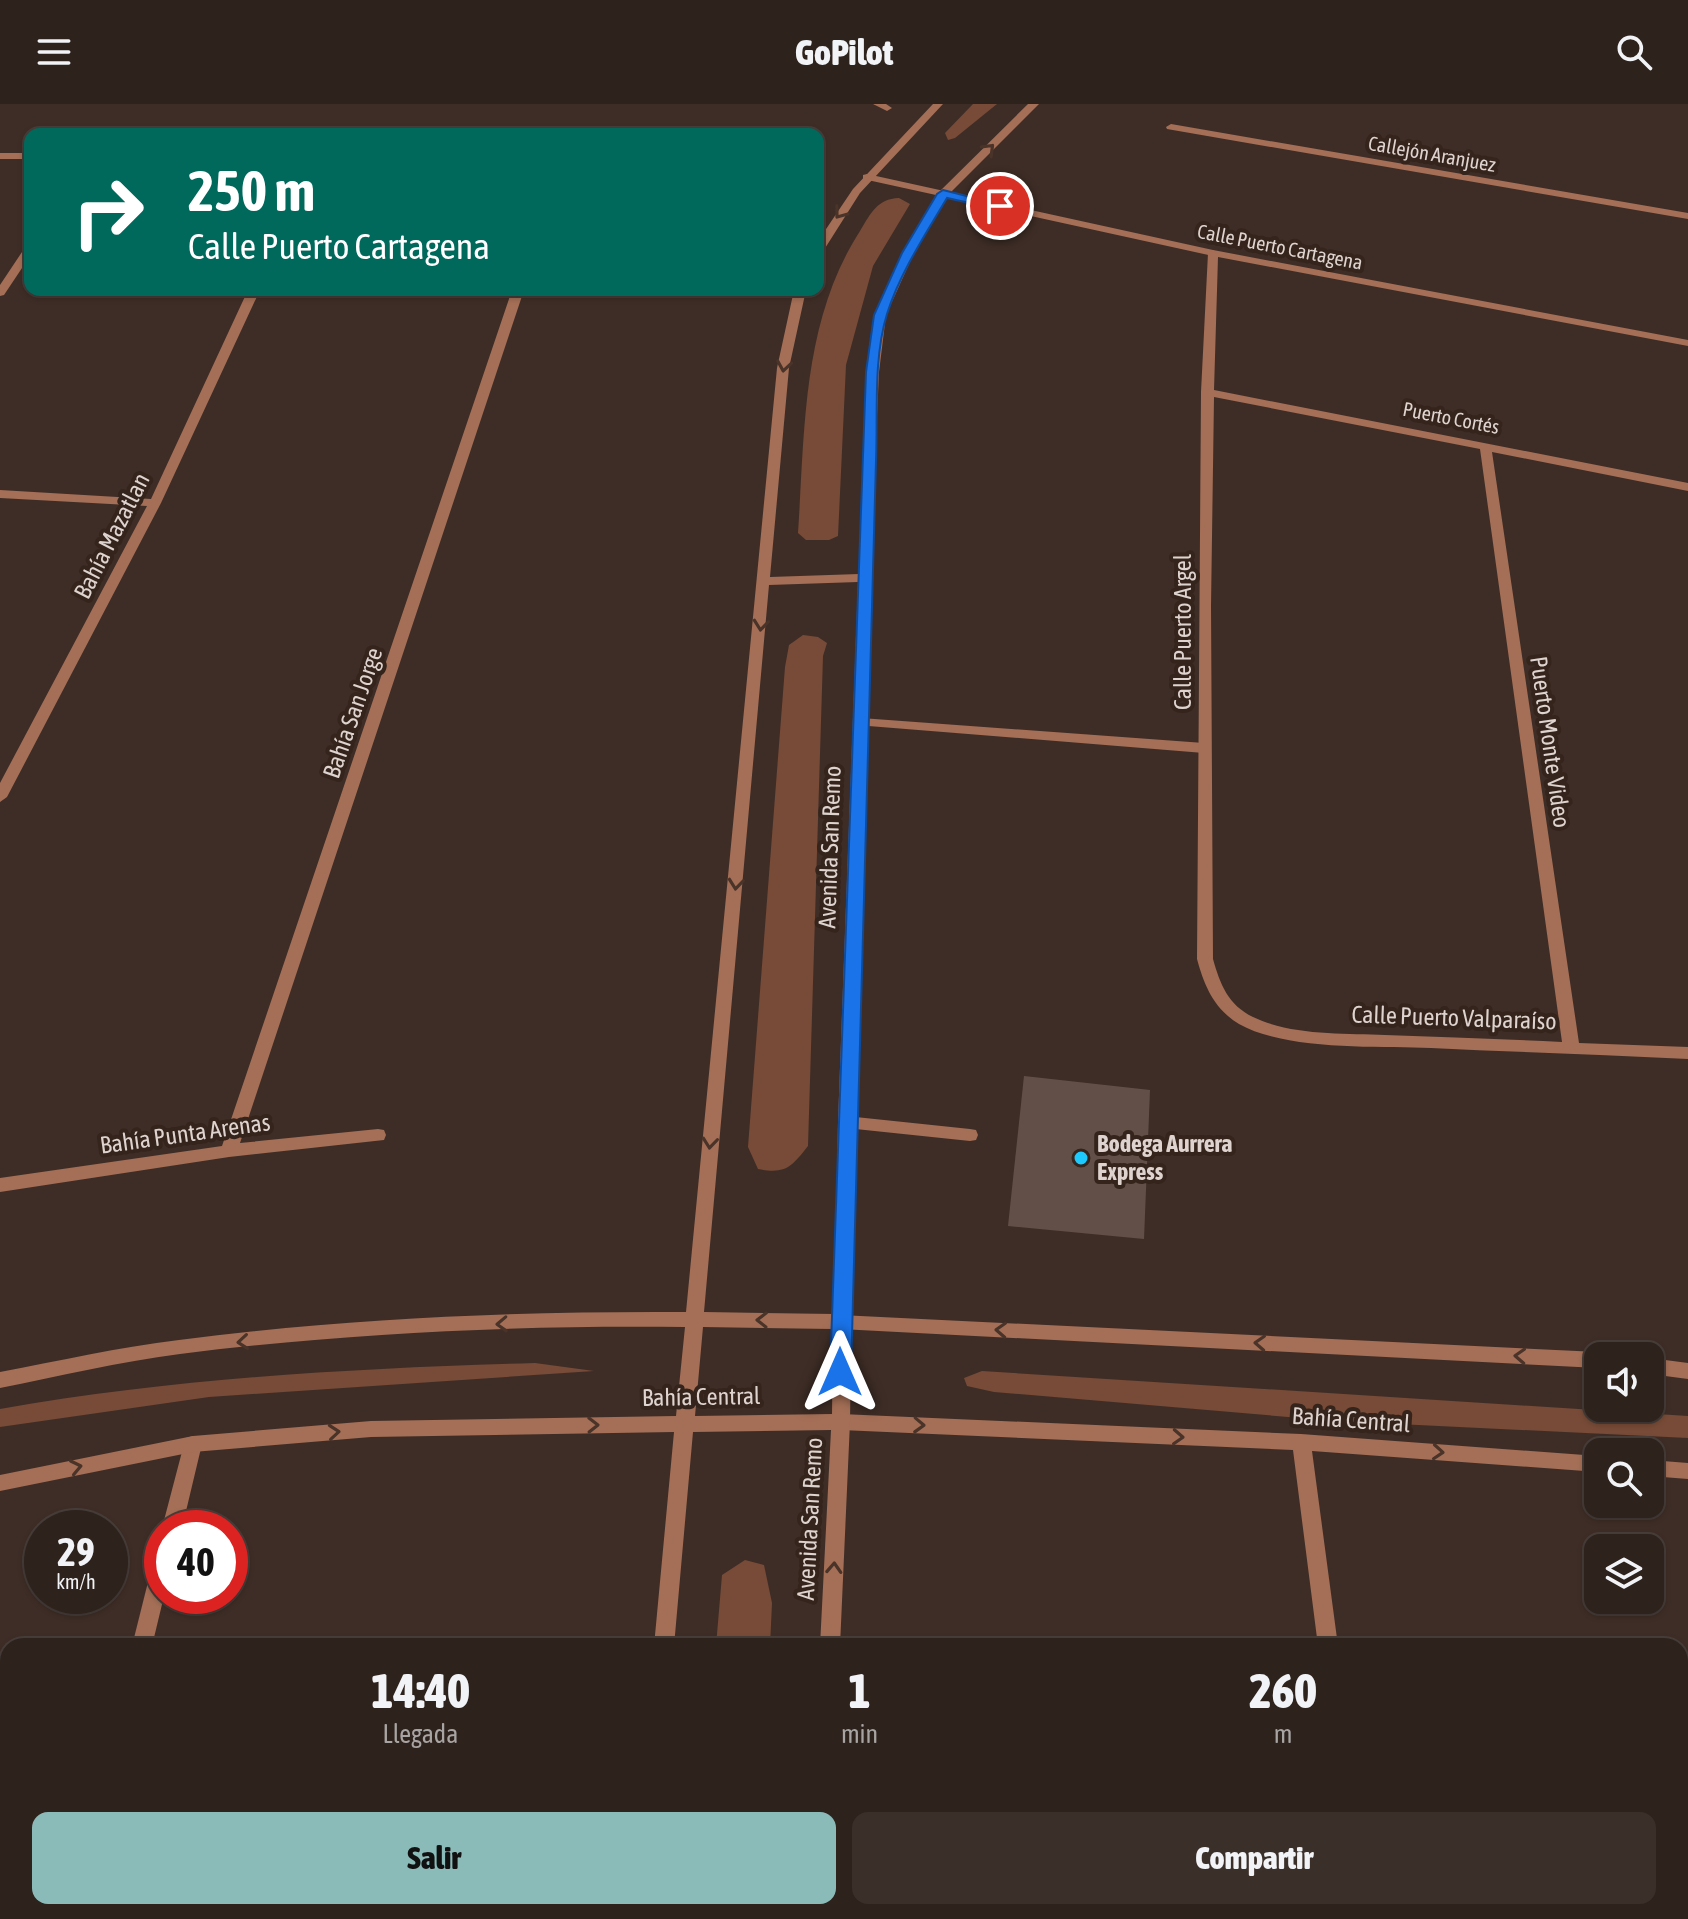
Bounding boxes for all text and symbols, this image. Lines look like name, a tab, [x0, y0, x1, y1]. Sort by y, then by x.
icon: menu	[32, 30, 76, 74]
icon: search	[1612, 30, 1656, 74]
text: GoPilot	[795, 31, 893, 73]
street label: Callejón Aranjuez	[1367, 131, 1498, 176]
one-way arrow	[980, 144, 994, 158]
text: 250 m	[188, 159, 315, 223]
icon: right	[56, 160, 160, 264]
pin	[966, 172, 1034, 240]
icon: arrive	[978, 184, 1022, 228]
one-way arrow	[836, 204, 850, 218]
street label: Calle Puerto Cartagena	[1196, 219, 1365, 274]
text: Calle Puerto Cartagena	[188, 225, 490, 267]
one-way arrow	[777, 360, 794, 373]
street label: Puerto Cortés	[1401, 397, 1501, 438]
street label: Bahía Mazatlan	[68, 468, 155, 603]
street label: Calle Puerto Argel	[1169, 553, 1196, 710]
one-way arrow	[752, 619, 769, 632]
street label: Bahía San Jorge	[318, 644, 387, 782]
street label: Puerto Monte Video	[1525, 654, 1576, 829]
street label: Avenida San Remo	[813, 765, 846, 929]
one-way arrow	[727, 878, 744, 891]
street label: Calle Puerto Valparaíso	[1351, 1000, 1557, 1035]
street label: Bahía Punta Arenas	[98, 1108, 272, 1159]
place label: Bodega Aurrera Express	[1097, 1130, 1232, 1185]
one-way arrow	[702, 1137, 719, 1150]
marker: Bodega Aurrera Express	[1072, 1149, 1090, 1167]
one-way arrow	[755, 1311, 768, 1328]
one-way arrow	[495, 1316, 508, 1333]
one-way arrow	[994, 1322, 1007, 1339]
position arrow	[798, 1330, 882, 1414]
one-way arrow	[236, 1333, 249, 1350]
one-way arrow	[1253, 1335, 1266, 1352]
map controls	[1584, 1342, 1664, 1614]
button: sound	[1584, 1342, 1664, 1422]
one-way arrow	[1513, 1348, 1526, 1365]
street label: Bahía Central	[642, 1382, 761, 1411]
street label: Bahía Central	[1291, 1402, 1412, 1437]
one-way arrow	[587, 1416, 600, 1433]
one-way arrow	[913, 1417, 926, 1434]
one-way arrow	[328, 1424, 341, 1441]
one-way arrow	[1173, 1428, 1185, 1445]
street label: Avenida San Remo	[792, 1437, 827, 1601]
button: search	[1584, 1438, 1664, 1518]
one-way arrow	[1432, 1443, 1445, 1460]
one-way arrow	[69, 1459, 83, 1476]
speed limit sign: 40	[144, 1510, 248, 1614]
text: 29	[57, 1529, 95, 1574]
button: layers	[1584, 1534, 1664, 1614]
one-way arrow	[825, 1561, 842, 1574]
text: km/h	[56, 1570, 96, 1593]
text: 14:40	[371, 1663, 470, 1718]
text: 1	[848, 1663, 871, 1718]
text: 260	[1249, 1663, 1317, 1718]
text: Llegada	[383, 1719, 458, 1749]
text: min	[841, 1719, 878, 1749]
text: m	[1274, 1719, 1292, 1749]
button: Salir	[32, 1812, 836, 1904]
button: Compartir	[852, 1812, 1656, 1904]

